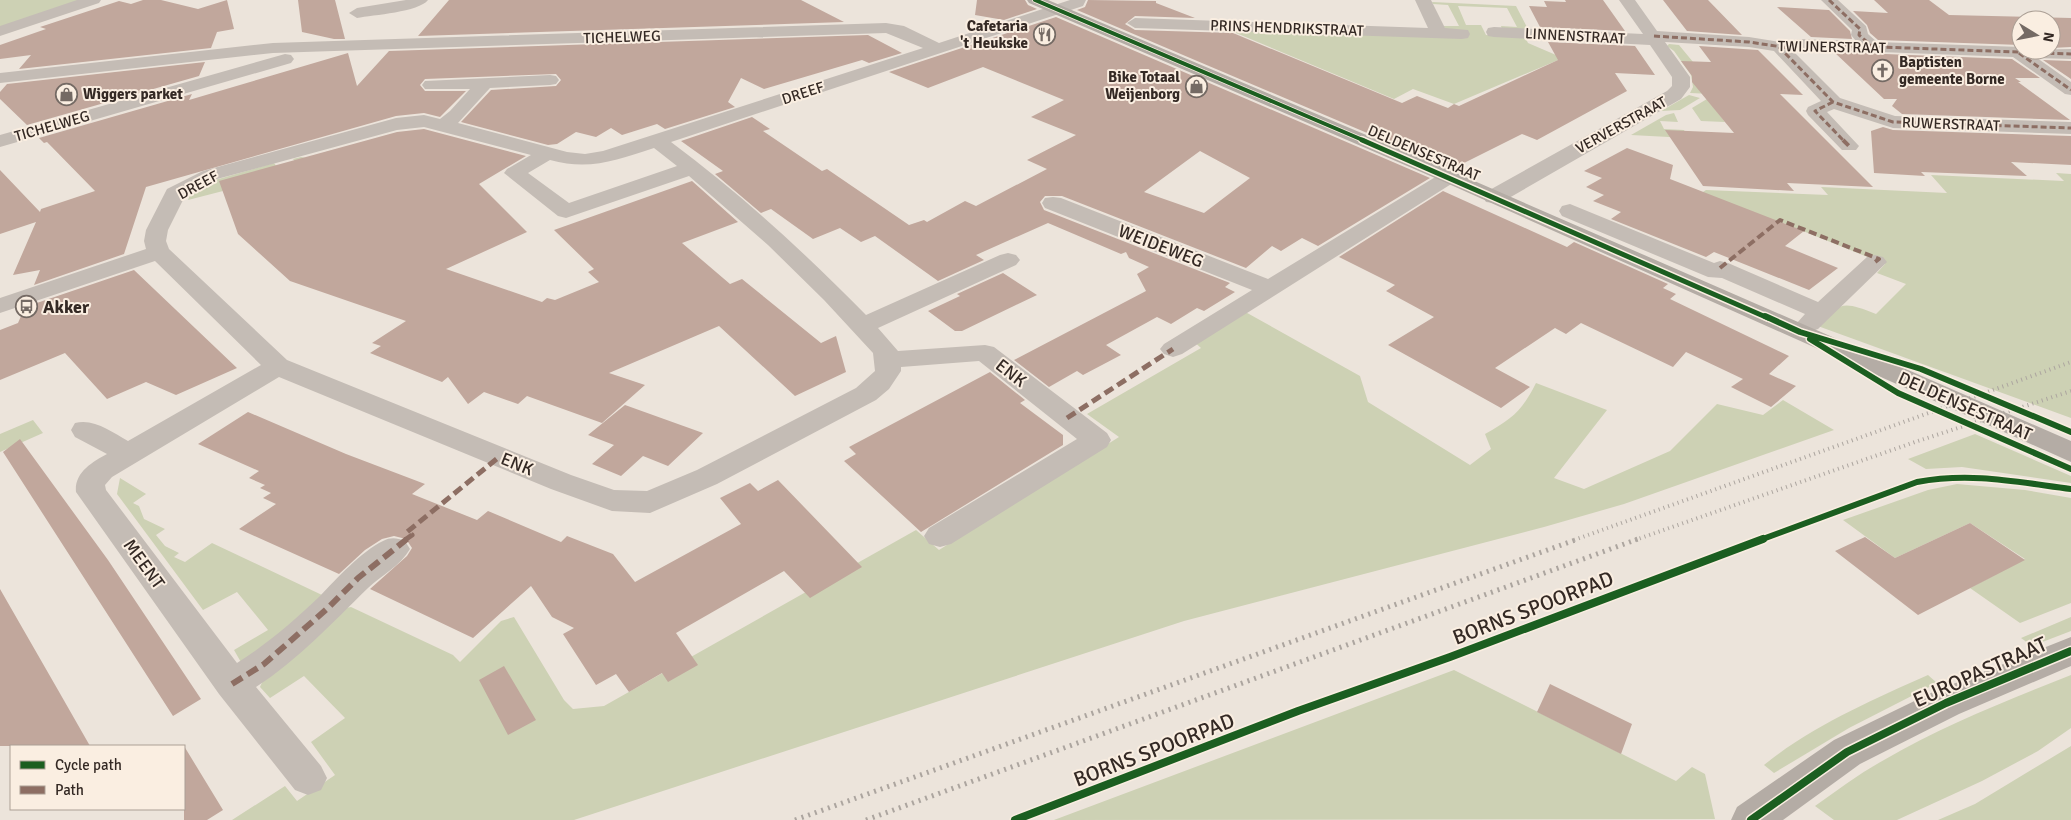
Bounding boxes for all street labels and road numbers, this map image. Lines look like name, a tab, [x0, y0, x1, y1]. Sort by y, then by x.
street label: PRINS HENDRIKSTRAAT	[1210, 16, 1365, 40]
street label: LINNENSTRAAT	[1524, 24, 1626, 48]
street label: TICHELWEG	[583, 27, 661, 47]
street label: TWIJNERSTRAAT	[1778, 37, 1887, 57]
street label: DREEF	[780, 78, 827, 108]
street label: VERVERSTRAAT	[1572, 92, 1670, 157]
street label: TICHELWEG	[12, 107, 92, 145]
street label: RUWERSTRAAT	[1902, 113, 2001, 135]
street label: DELDENSESTRAAT	[1365, 121, 1483, 185]
street label: DREEF	[175, 167, 222, 203]
street label: WEIDEWEG	[1115, 220, 1207, 272]
street label: ENK	[991, 354, 1031, 392]
street label: DELDENSESTRAAT	[1895, 367, 2036, 445]
street label: ENK	[498, 448, 537, 481]
street label: MEENT	[119, 535, 169, 593]
street label: BORNS SPOORPAD	[1449, 565, 1617, 651]
street label: EUROPASTRAAT	[1909, 631, 2052, 713]
street label: BORNS SPOORPAD	[1070, 707, 1238, 793]

